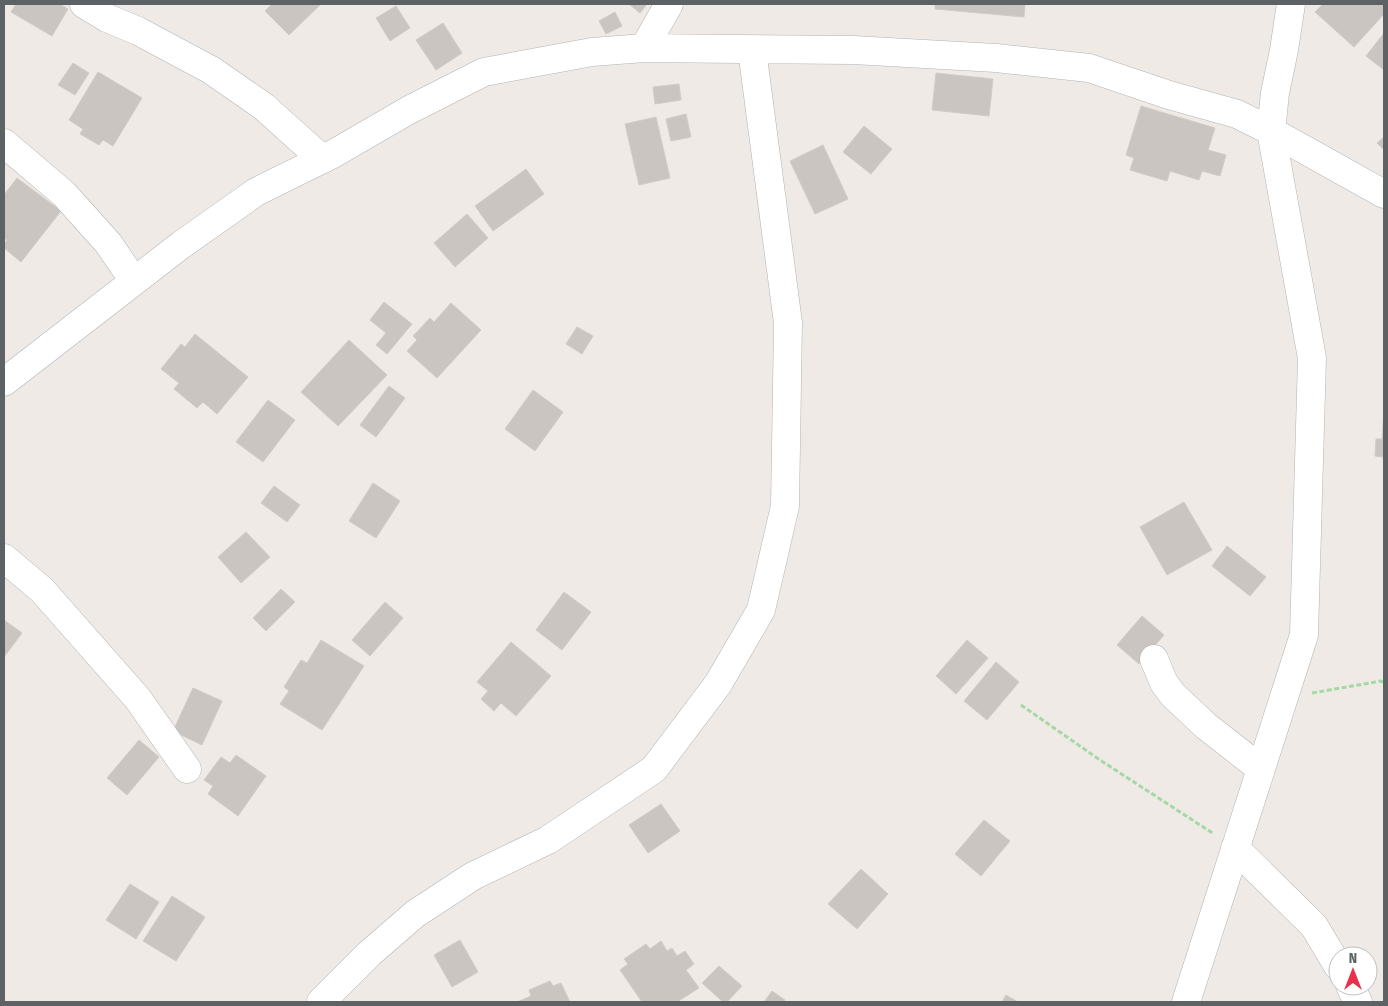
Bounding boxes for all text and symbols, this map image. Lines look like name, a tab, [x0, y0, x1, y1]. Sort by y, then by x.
north arrow	[1328, 946, 1378, 996]
text: N	[1349, 950, 1357, 967]

